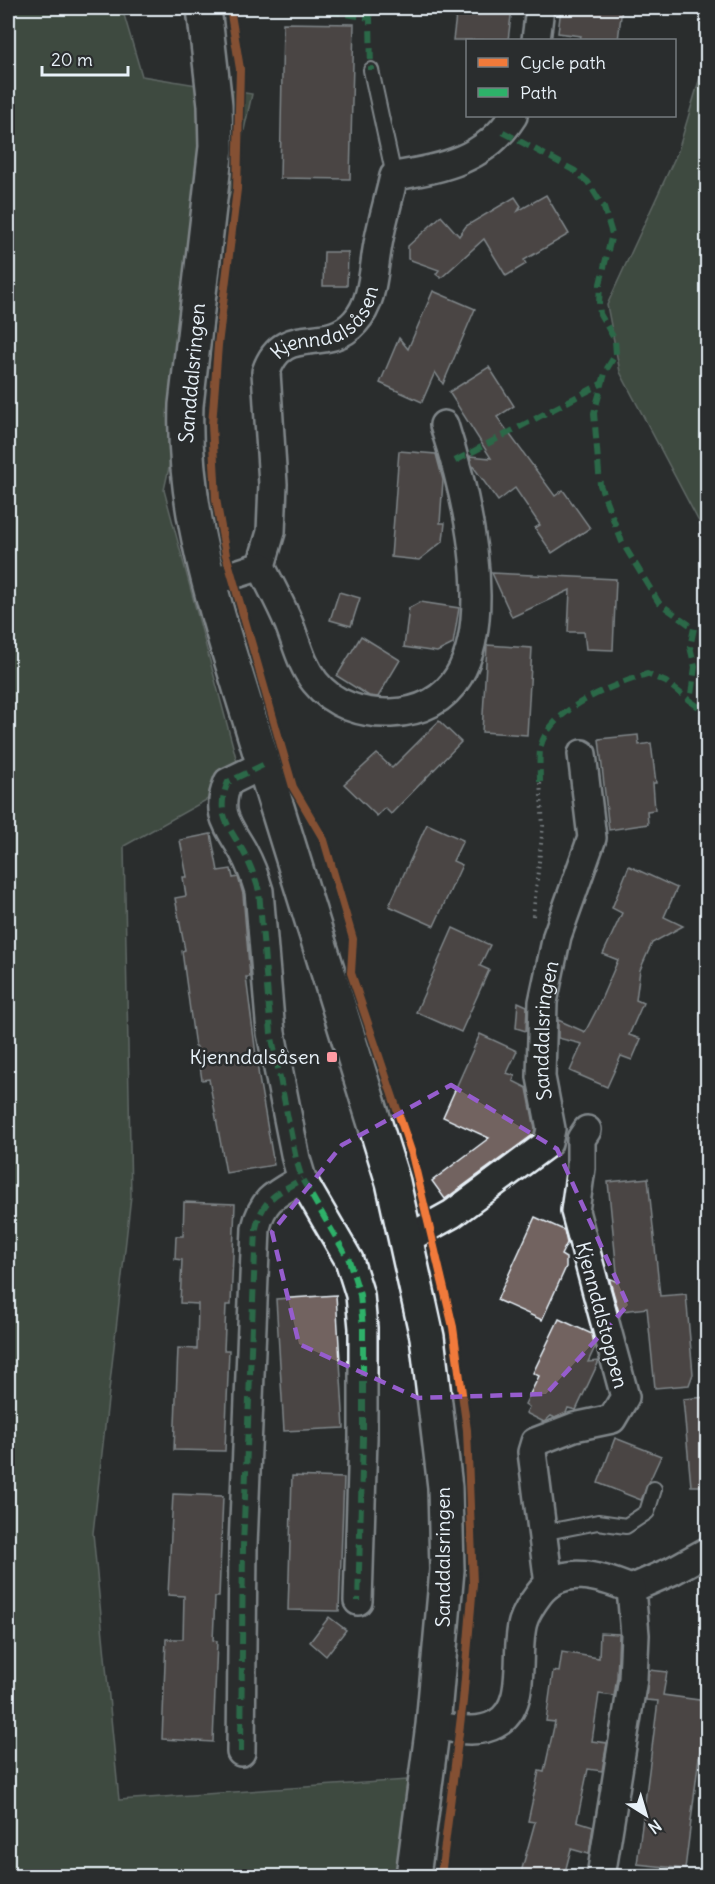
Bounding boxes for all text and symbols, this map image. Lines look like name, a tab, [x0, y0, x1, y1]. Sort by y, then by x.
scale bar	[42, 39, 128, 77]
legend	[466, 39, 676, 117]
text: 20 m	[51, 48, 93, 71]
text: Cycle path	[520, 51, 606, 74]
text: Path	[520, 81, 557, 104]
street label: Kjenndalsåsen	[265, 283, 383, 364]
street label: Sanddalsringen	[173, 302, 210, 444]
street label: Sanddalsringen	[528, 958, 563, 1102]
place label: Kjenndalsåsen	[190, 1044, 320, 1069]
marker: Kjenndalsåsen	[325, 1050, 339, 1064]
street label: Kjenndalstoppen	[571, 1239, 634, 1391]
street label: Sanddalsringen	[430, 1487, 455, 1627]
north arrow	[616, 1785, 676, 1845]
text: N	[645, 1816, 665, 1838]

